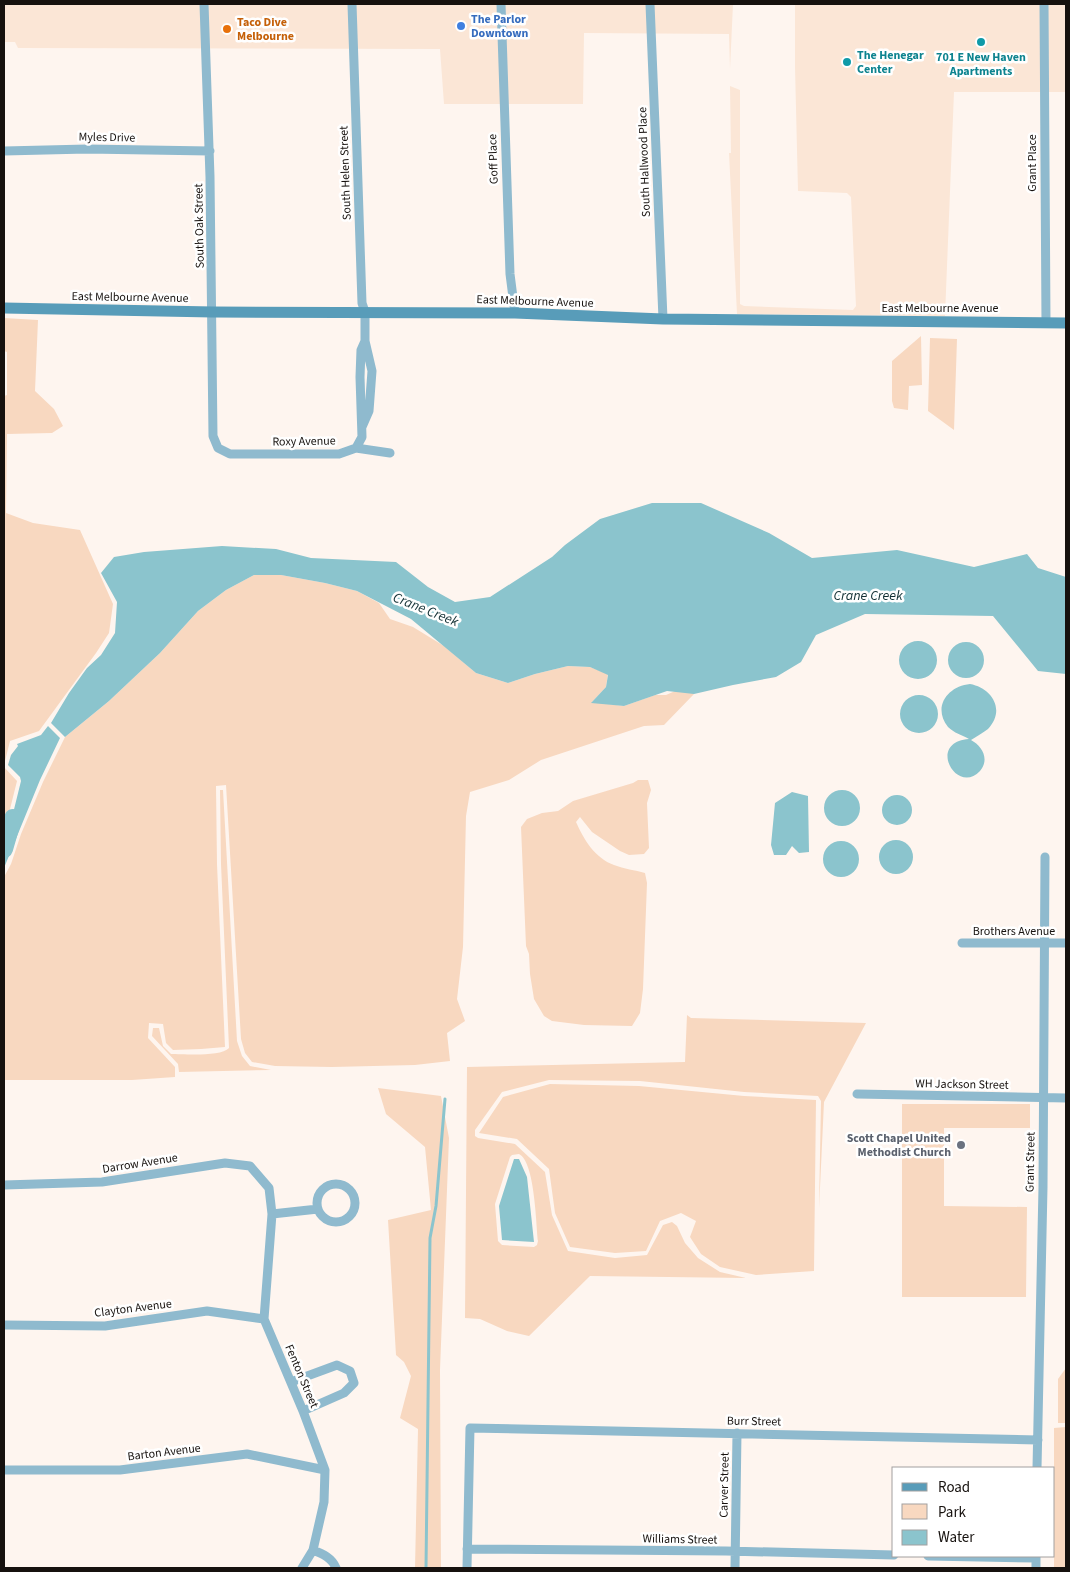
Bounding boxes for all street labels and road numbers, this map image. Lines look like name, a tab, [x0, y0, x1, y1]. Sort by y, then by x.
street label: South Hallwood Place	[634, 107, 655, 217]
street label: South Helen Street	[335, 126, 356, 220]
street label: Myles Drive	[78, 129, 136, 146]
street label: Goff Place	[484, 134, 503, 184]
street label: Grant Place	[1024, 134, 1041, 192]
street label: South Oak Street	[190, 183, 209, 269]
street label: East Melbourne Avenue	[71, 288, 189, 307]
street label: East Melbourne Avenue	[476, 291, 594, 312]
street label: East Melbourne Avenue	[881, 300, 999, 317]
street label: Roxy Avenue	[272, 432, 336, 451]
street label: Brothers Avenue	[973, 923, 1055, 940]
street label: WH Jackson Street	[915, 1075, 1009, 1094]
street label: Grant Street	[1021, 1132, 1040, 1192]
street label: Darrow Avenue	[101, 1149, 179, 1178]
street label: Clayton Avenue	[93, 1295, 173, 1322]
street label: Fenton Street	[280, 1342, 323, 1411]
street label: Burr Street	[727, 1413, 781, 1430]
street label: Barton Avenue	[126, 1440, 202, 1465]
street label: Carver Street	[715, 1452, 734, 1518]
street label: Williams Street	[642, 1530, 718, 1549]

